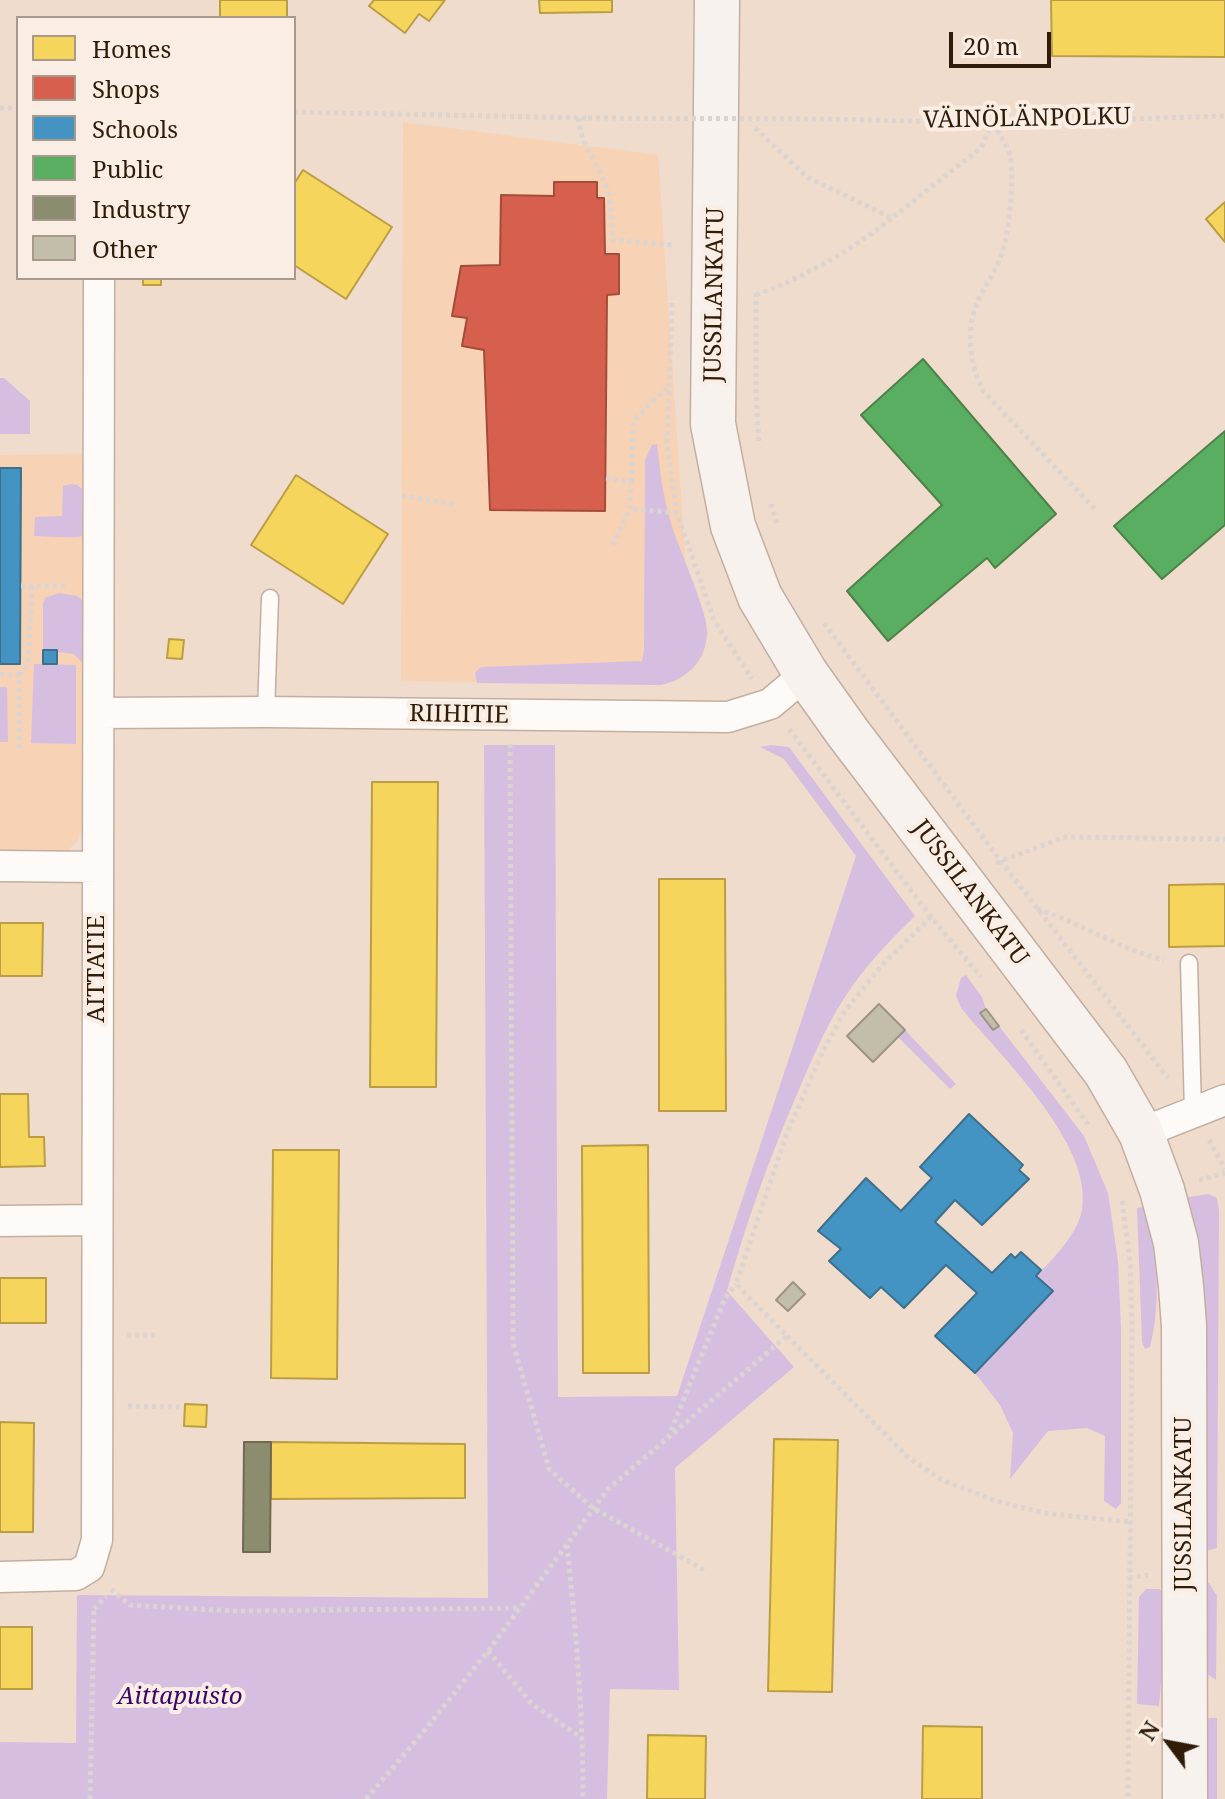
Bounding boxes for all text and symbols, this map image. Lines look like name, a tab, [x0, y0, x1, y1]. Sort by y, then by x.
legend	[16, 16, 296, 280]
scale bar	[953, 16, 1055, 66]
text: 20 m	[963, 29, 1019, 62]
text: Homes	[92, 32, 171, 65]
text: Shops	[92, 72, 160, 105]
street label: VÄINÖLÄNPOLKU	[923, 103, 1131, 135]
text: Schools	[92, 112, 178, 145]
text: Public	[92, 152, 163, 185]
text: Industry	[92, 192, 190, 225]
street label: JUSSILANKATU	[699, 207, 731, 383]
text: Other	[92, 232, 158, 265]
street label: RIIHITIE	[409, 700, 509, 730]
street label: JUSSILANKATU	[906, 814, 1034, 972]
street label: AITTATIE	[83, 915, 111, 1023]
street label: JUSSILANKATU	[1170, 1416, 1198, 1592]
park label: Aittapuisto	[117, 1683, 243, 1711]
north arrow	[1129, 1703, 1209, 1783]
text: N	[1131, 1715, 1166, 1746]

